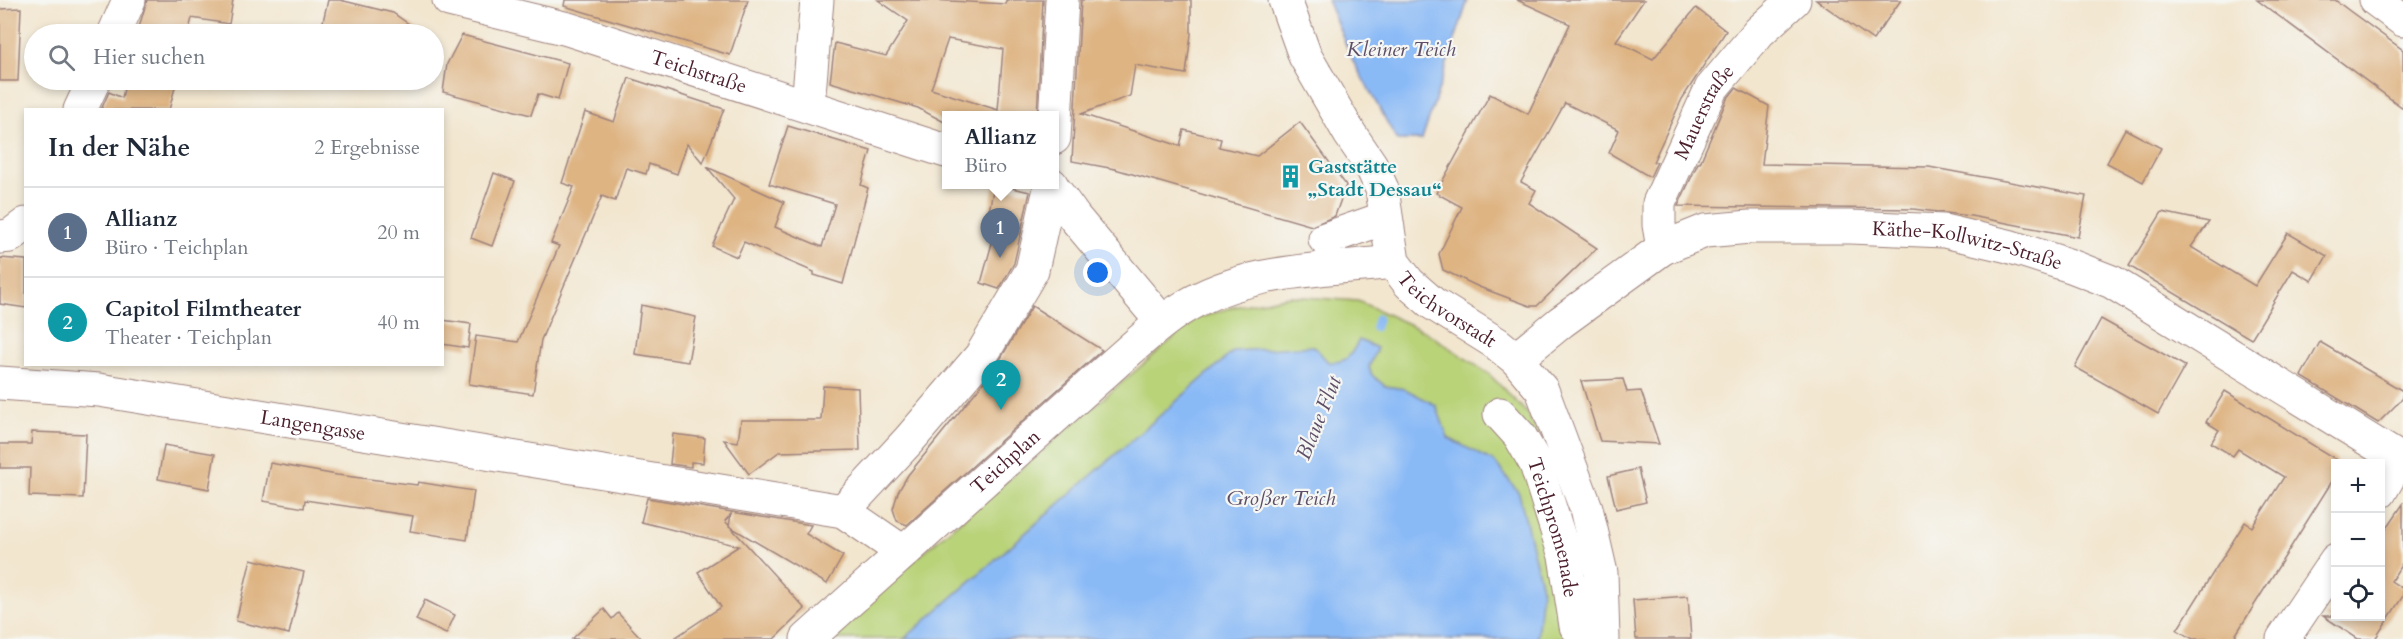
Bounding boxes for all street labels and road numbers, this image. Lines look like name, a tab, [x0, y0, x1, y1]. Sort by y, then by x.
street label: Teichstraße	[647, 43, 750, 99]
street label: Mauerstraße	[1667, 58, 1740, 164]
street label: Käthe-Kollwitz-Straße	[1872, 214, 2066, 276]
street label: Teichvorstadt	[1391, 265, 1503, 354]
street label: Langengasse	[258, 403, 368, 447]
street label: Teichplan	[964, 423, 1046, 500]
street label: Teichpromenade	[1521, 454, 1585, 599]

